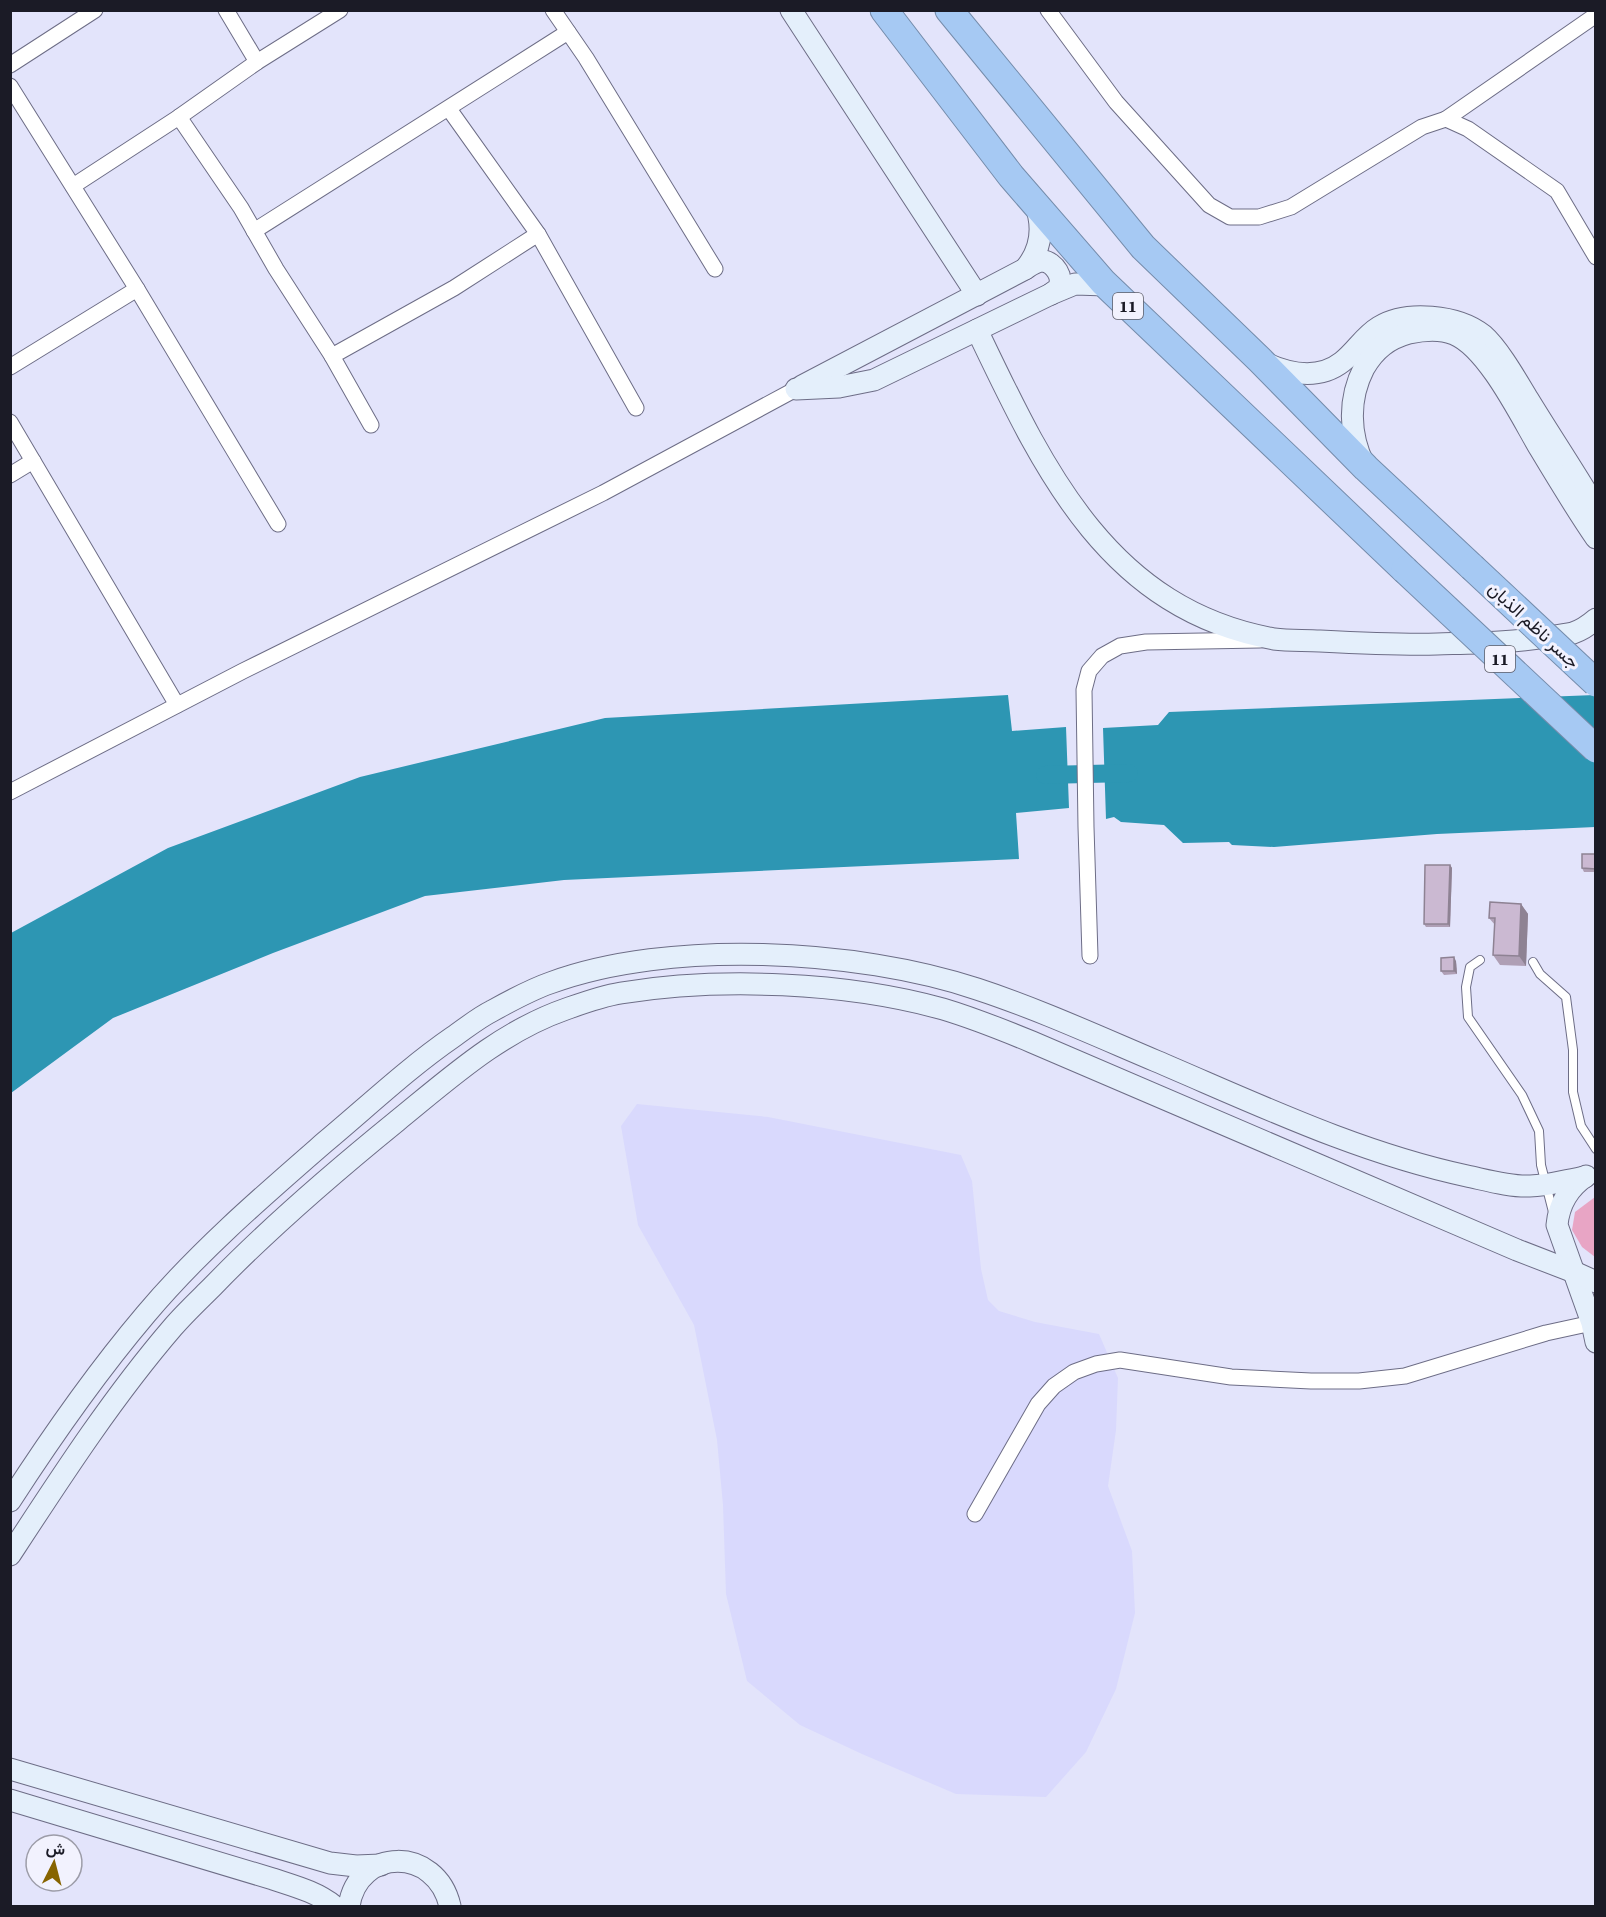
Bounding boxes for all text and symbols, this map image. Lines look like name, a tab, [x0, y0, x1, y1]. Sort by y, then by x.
road number: 11	[1113, 293, 1143, 319]
street label: جسر ناظم الذبان	[1483, 576, 1585, 674]
road number: 11	[1485, 646, 1515, 672]
north arrow	[24, 1833, 84, 1893]
text: ش	[45, 1836, 66, 1860]

